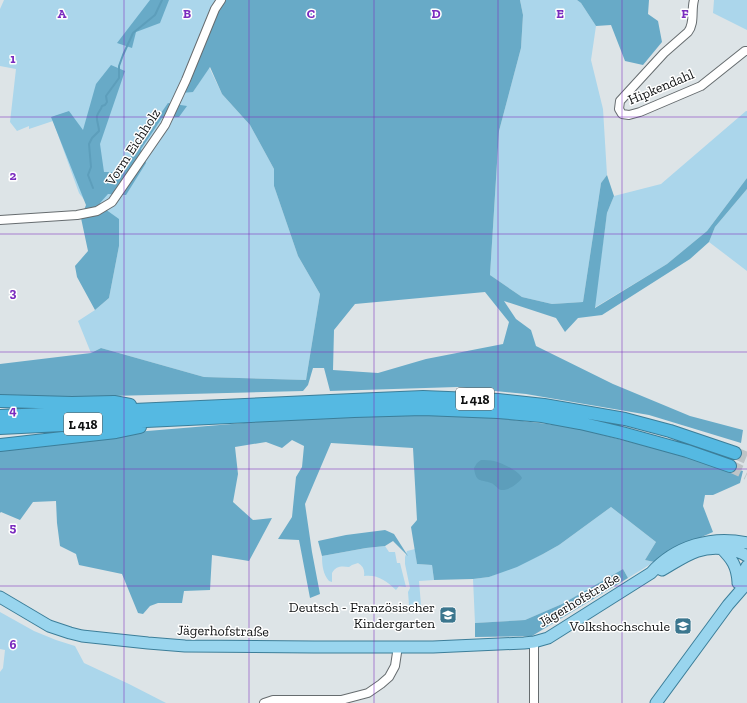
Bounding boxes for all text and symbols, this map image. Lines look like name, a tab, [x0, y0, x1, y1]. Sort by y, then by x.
text: A	[58, 6, 67, 21]
text: B	[183, 6, 191, 21]
text: C	[307, 6, 315, 21]
text: D	[431, 6, 441, 21]
text: E	[556, 6, 564, 21]
text: F	[681, 6, 689, 21]
text: 1	[10, 51, 16, 66]
street label: Hipkendahl	[626, 65, 697, 108]
street label: Vorm Eichholz	[101, 105, 164, 189]
text: 2	[10, 168, 17, 183]
text: 3	[10, 285, 17, 300]
road number: L 418	[456, 388, 494, 410]
text: 4	[9, 403, 17, 418]
road number: L 418	[64, 413, 102, 435]
text: 5	[10, 520, 17, 535]
street label: Jägerhofstraße	[535, 569, 623, 631]
place label: Deutsch - Französischer Kindergarten	[289, 599, 435, 632]
school or university icon: Deutsch - Französischer Kindergarten	[438, 605, 458, 625]
school or university icon: Volkshochschule	[673, 616, 693, 636]
place label: Volkshochschule	[569, 618, 670, 635]
street label: Jägerhofstraße	[177, 622, 270, 640]
text: 6	[10, 637, 17, 652]

